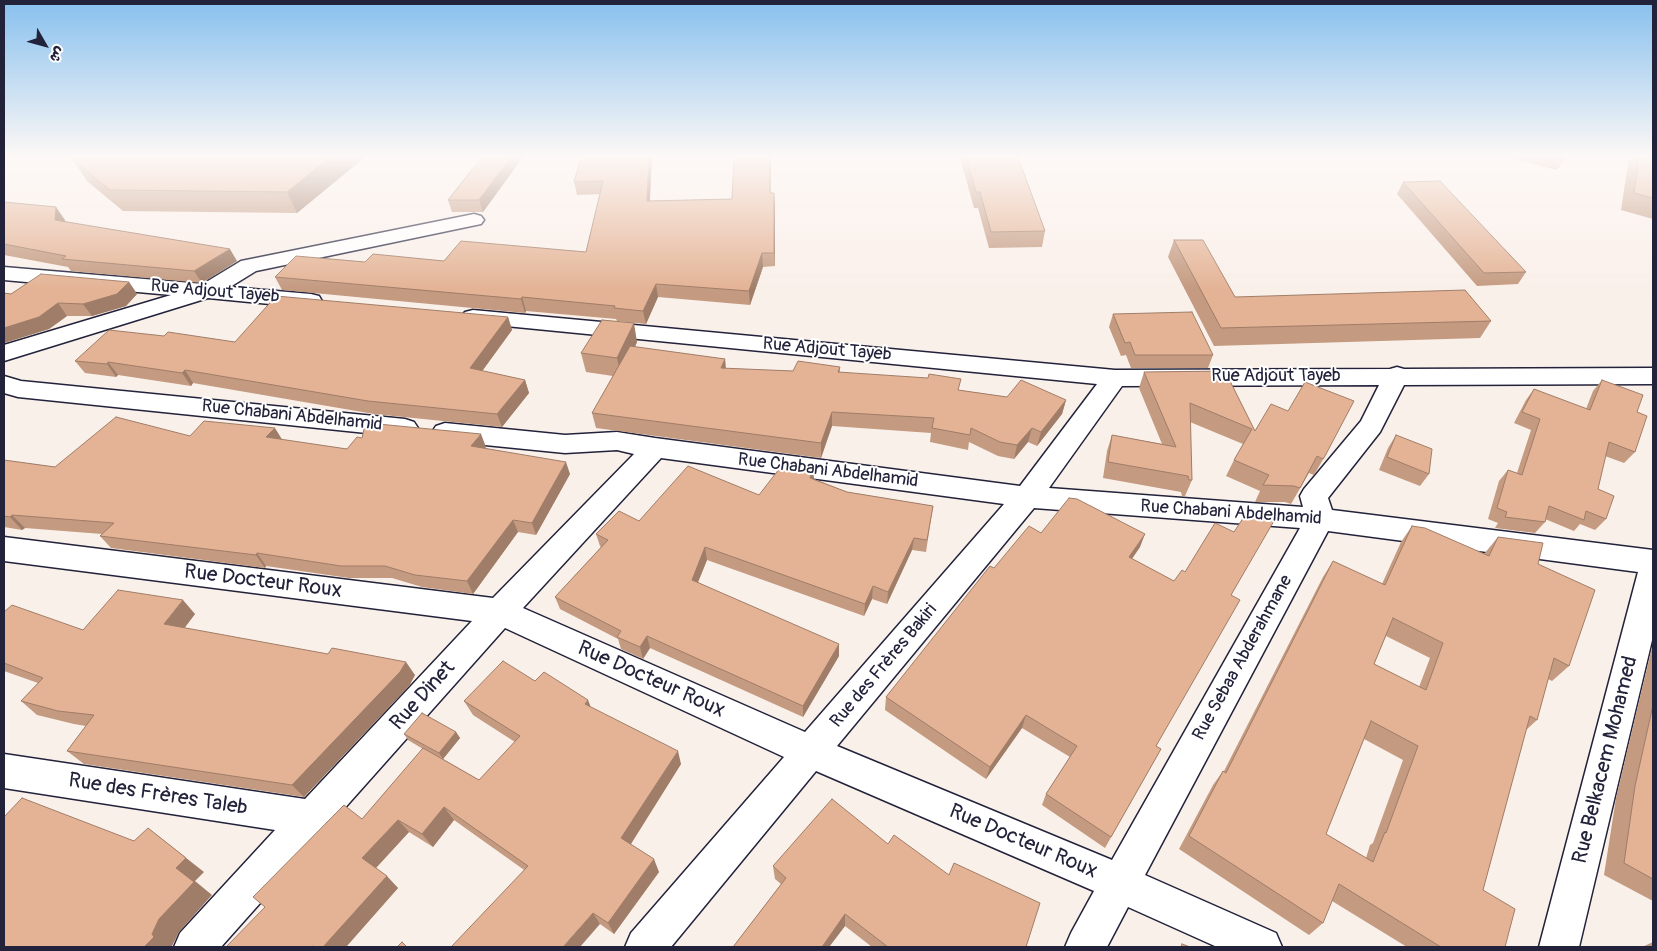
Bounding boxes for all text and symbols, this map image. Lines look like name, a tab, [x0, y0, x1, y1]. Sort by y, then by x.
north arrow	[20, 20, 70, 70]
text: ش	[46, 43, 69, 66]
street label: Rue Adjout Tayeb	[150, 276, 280, 308]
street label: Rue Adjout Tayeb	[762, 334, 892, 366]
street label: Rue Adjout Tayeb	[1211, 365, 1341, 387]
street label: Rue Chabani Abdelhamid	[201, 396, 383, 436]
street label: Rue Chabani Abdelhamid	[737, 449, 919, 493]
street label: Rue Chabani Abdelhamid	[1140, 496, 1322, 530]
street label: Rue Docteur Roux	[183, 560, 343, 604]
street label: Rue Sebaa Abderahmane	[1189, 572, 1297, 744]
street label: Rue des Frères Bakiri	[826, 600, 942, 732]
street label: Rue Docteur Roux	[573, 636, 729, 724]
street label: Rue Belkacem Mohamed	[1568, 654, 1644, 866]
street label: Rue Dinet	[385, 656, 461, 736]
street label: Rue des Frères Taleb	[67, 768, 249, 822]
street label: Rue Docteur Roux	[945, 799, 1101, 885]

